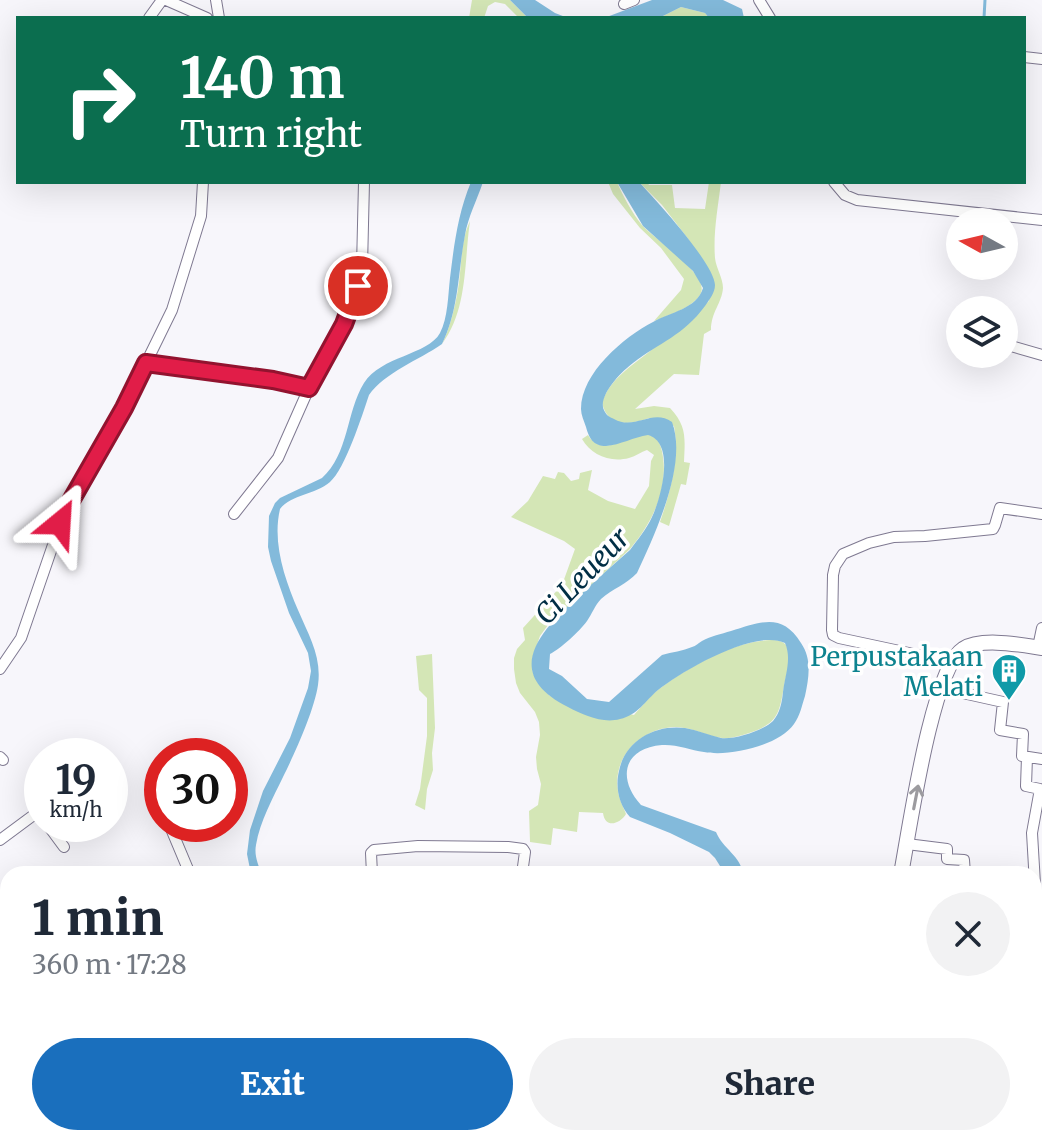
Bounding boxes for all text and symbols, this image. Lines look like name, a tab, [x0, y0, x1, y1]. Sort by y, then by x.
text: 140 m	[180, 43, 345, 113]
icon: right	[48, 48, 152, 152]
text: Turn right	[180, 112, 362, 157]
north arrow	[946, 208, 1018, 280]
map controls	[946, 208, 1018, 368]
pin	[324, 252, 392, 320]
icon: arrive	[336, 264, 380, 308]
button: layers	[946, 296, 1018, 368]
position arrow	[18, 481, 102, 565]
water label: Ci Leueur	[527, 520, 637, 632]
place label: Perpustakaan Melati	[810, 640, 983, 703]
building icon: Perpustakaan Melati	[990, 652, 1028, 702]
speed limit sign: 30	[144, 738, 248, 842]
text: 19	[55, 755, 97, 805]
one-way arrow	[909, 785, 924, 811]
text: km/h	[50, 797, 102, 822]
text: 1 min	[32, 888, 164, 948]
button: close	[926, 892, 1010, 976]
text: 360 m · 17:28	[32, 948, 187, 981]
button: Exit	[32, 1038, 513, 1130]
button: Share	[529, 1038, 1010, 1130]

